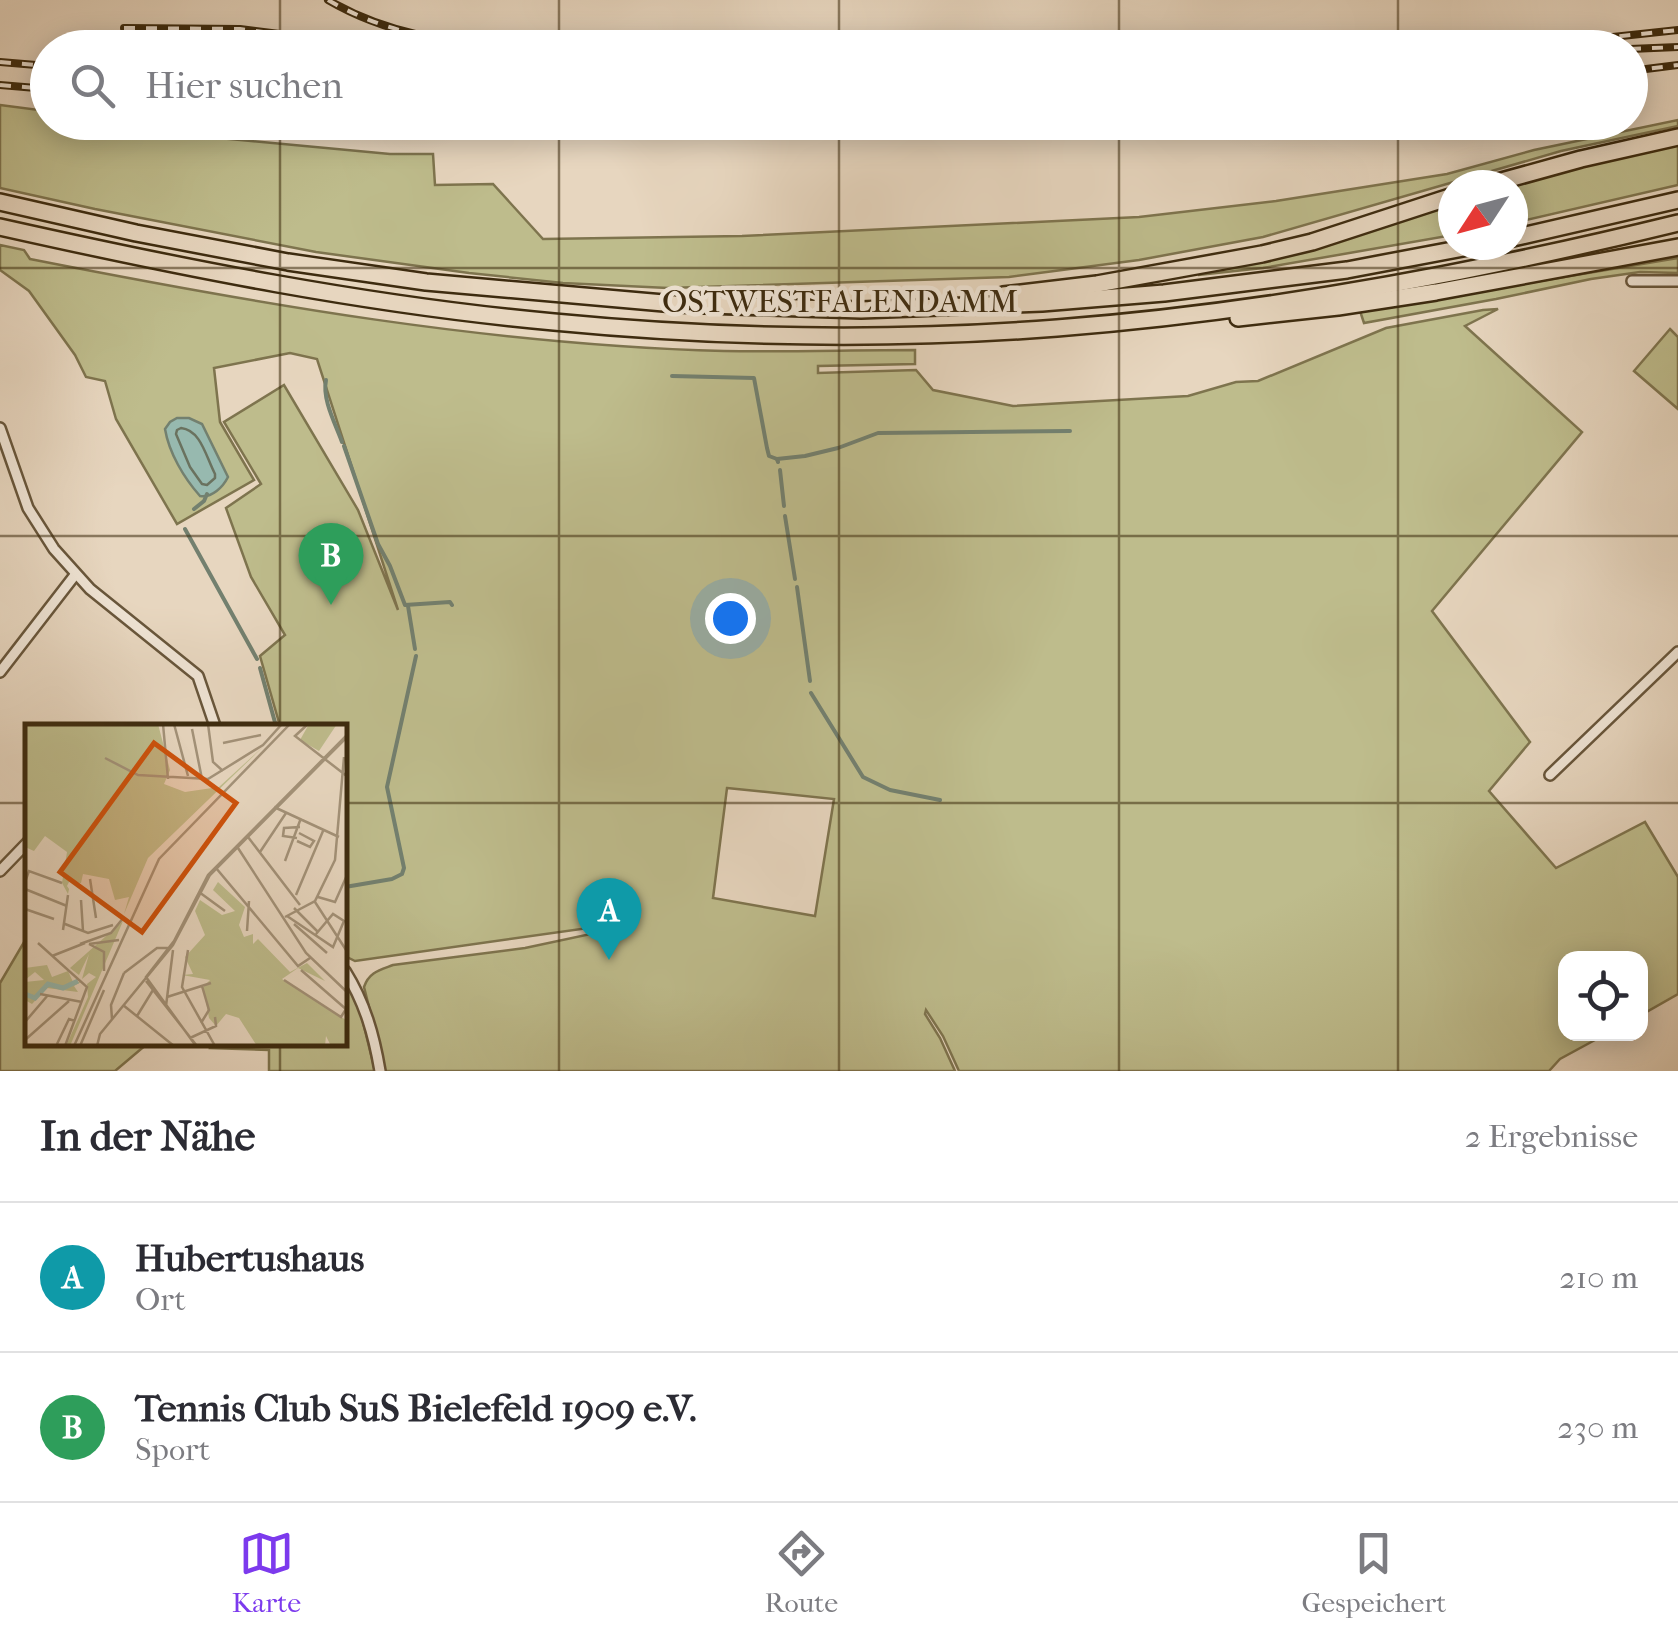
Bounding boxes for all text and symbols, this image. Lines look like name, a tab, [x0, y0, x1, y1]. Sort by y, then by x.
search box	[30, 30, 1648, 140]
icon: search	[65, 58, 120, 113]
text: Hier suchen	[145, 63, 343, 108]
north arrow	[1438, 170, 1528, 260]
street label: OSTWESTFALENDAMM	[662, 283, 1018, 320]
pin: B	[298, 522, 364, 605]
your location	[705, 593, 756, 644]
inset map	[25, 724, 348, 1046]
pin: A	[576, 878, 642, 960]
map controls	[1558, 951, 1648, 1041]
button: locate	[1558, 951, 1648, 1041]
text: In der Nähe	[40, 1112, 255, 1161]
text: 2 Ergebnisse	[1465, 1118, 1638, 1155]
text: Hubertushaus	[135, 1236, 364, 1281]
text: A	[62, 1259, 83, 1296]
text: 210 m	[1559, 1259, 1638, 1296]
text: Ort	[135, 1281, 186, 1318]
text: Tennis Club SuS Bielefeld 1909 e.V.	[135, 1386, 697, 1431]
text: B	[62, 1409, 83, 1446]
text: 230 m	[1557, 1409, 1638, 1446]
text: Sport	[135, 1431, 210, 1468]
tab: Karte	[232, 1526, 301, 1619]
tab: Route	[765, 1526, 838, 1619]
tab: Gespeichert	[1301, 1526, 1446, 1619]

